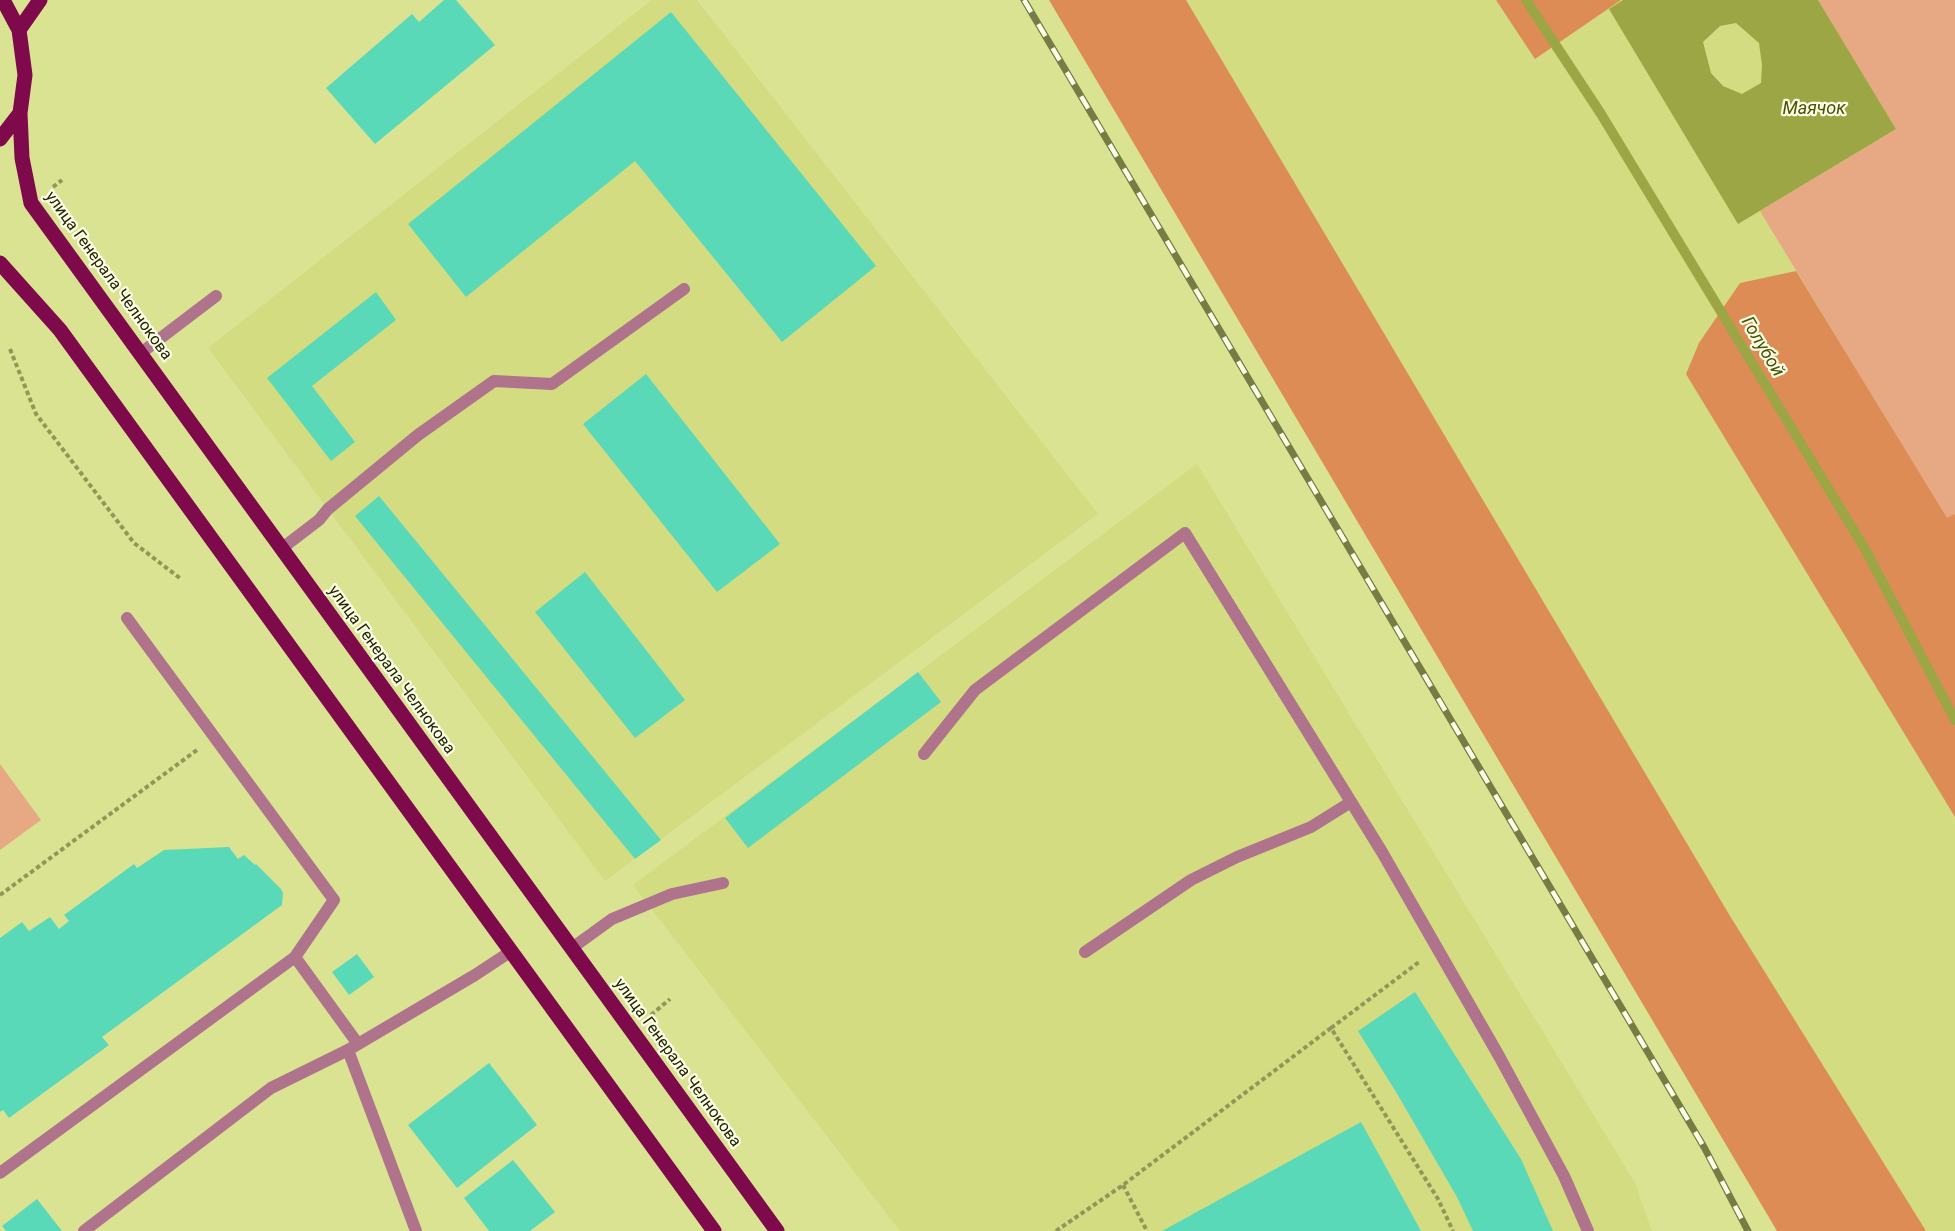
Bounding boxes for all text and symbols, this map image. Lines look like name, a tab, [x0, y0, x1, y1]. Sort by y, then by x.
water label: Маячок	[1782, 98, 1846, 120]
street label: улица Генерала Челнокова	[40, 188, 176, 364]
water label: Голубой	[1736, 313, 1788, 381]
street label: улица Генерала Челнокова	[323, 582, 459, 758]
street label: улица Генерала Челнокова	[609, 975, 745, 1151]

